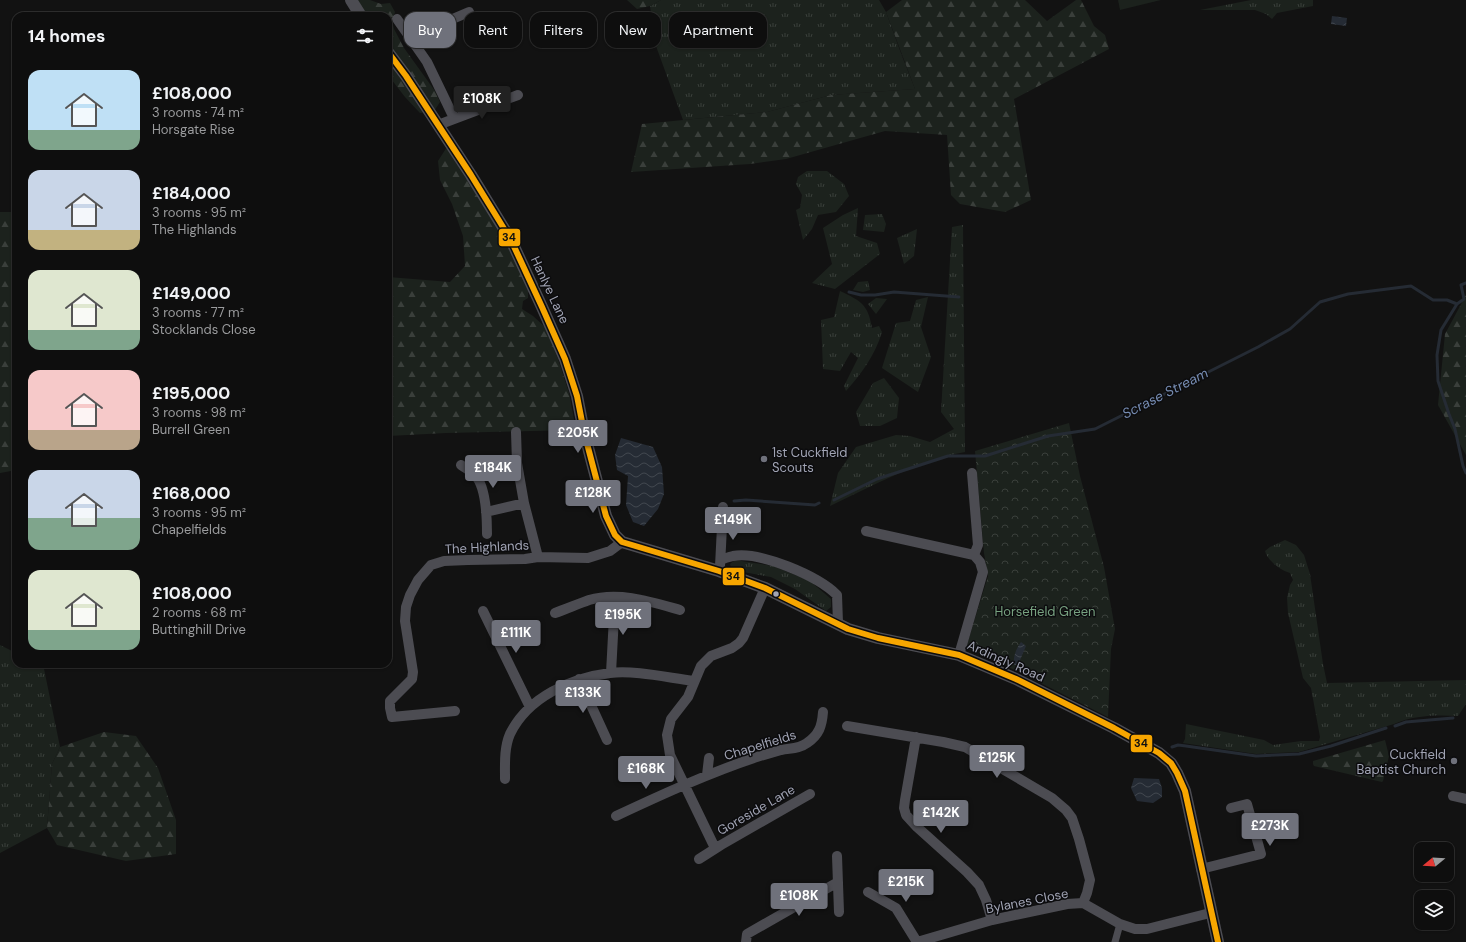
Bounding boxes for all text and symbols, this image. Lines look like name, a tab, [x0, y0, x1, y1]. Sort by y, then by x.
chip: Buy	[404, 12, 456, 48]
chip: Rent	[464, 12, 522, 48]
chip: Filters	[530, 12, 597, 48]
chip: New	[605, 12, 661, 48]
chip: Apartment	[669, 12, 767, 48]
text: 14 homes	[28, 25, 105, 47]
icon: filters	[354, 25, 376, 47]
text: £108,000	[152, 82, 232, 104]
icon: home	[60, 86, 108, 134]
pin: £108K	[454, 86, 510, 120]
text: £108K	[463, 90, 501, 107]
text: 3 rooms · 74 m²	[152, 104, 244, 121]
text: Horsgate Rise	[152, 121, 235, 138]
text: £184,000	[152, 182, 231, 204]
icon: home	[60, 186, 108, 234]
text: 3 rooms · 95 m²	[152, 204, 246, 221]
text: The Highlands	[152, 221, 236, 238]
line badge: 34	[498, 228, 521, 247]
text: 34	[502, 230, 516, 244]
street label: Hanlye Lane	[527, 254, 573, 326]
text: £149,000	[152, 282, 231, 304]
icon: home	[60, 286, 108, 334]
text: 3 rooms · 77 m²	[152, 304, 244, 321]
text: Stocklands Close	[152, 321, 256, 338]
water label: Scrase Stream	[1119, 364, 1211, 422]
text: £195,000	[152, 382, 230, 404]
icon: home	[60, 386, 108, 434]
text: 3 rooms · 98 m²	[152, 404, 246, 421]
pin: £205K	[550, 420, 606, 454]
text: Burrell Green	[152, 421, 230, 438]
text: £205K	[557, 424, 599, 441]
place label: 1st Cuckfield Scouts	[772, 444, 847, 476]
marker: 1st Cuckfield Scouts	[759, 454, 769, 464]
pin: £184K	[465, 455, 521, 489]
text: £184K	[474, 459, 512, 476]
pin: £128K	[565, 480, 621, 514]
text: £168,000	[152, 482, 230, 504]
text: £128K	[574, 484, 612, 501]
icon: home	[60, 486, 108, 534]
text: 3 rooms · 95 m²	[152, 504, 246, 521]
pin: £149K	[705, 507, 761, 541]
text: £149K	[714, 511, 752, 528]
text: Chapelfields	[152, 521, 227, 538]
street label: The Highlands	[444, 536, 530, 558]
line badge: 34	[722, 567, 745, 586]
text: 34	[726, 569, 740, 583]
text: £108,000	[152, 582, 232, 604]
icon: home	[60, 586, 108, 634]
unlabelled marker	[771, 589, 781, 599]
pin: £195K	[595, 602, 651, 636]
park label: Horsefield Green	[994, 603, 1096, 620]
text: 2 rooms · 68 m²	[152, 604, 246, 621]
text: £195K	[604, 606, 642, 623]
pin: £111K	[488, 620, 544, 654]
text: Buttinghill Drive	[152, 621, 246, 638]
text: £111K	[501, 624, 531, 641]
street label: Ardingly Road	[965, 636, 1047, 686]
pin: £133K	[555, 680, 611, 714]
text: £133K	[564, 684, 602, 701]
street label: Chapelfields	[722, 726, 798, 764]
line badge: 34	[1130, 734, 1153, 753]
text: 34	[1134, 736, 1148, 750]
pin: £125K	[969, 745, 1025, 779]
place label: Cuckfield Baptist Church	[1356, 746, 1446, 778]
text: £125K	[979, 749, 1015, 766]
pin: £168K	[618, 756, 674, 790]
marker: Cuckfield Baptist Church	[1449, 756, 1459, 766]
text: £168K	[627, 760, 665, 777]
street label: Goreside Lane	[714, 781, 798, 839]
pin: £142K	[913, 800, 969, 834]
text: £142K	[922, 804, 960, 821]
pin: £273K	[1242, 813, 1298, 847]
text: £273K	[1251, 817, 1289, 834]
north arrow	[1414, 842, 1454, 882]
map controls	[1414, 842, 1454, 930]
pin: £215K	[878, 869, 934, 903]
text: £215K	[888, 873, 924, 890]
pin: £108K	[771, 883, 827, 917]
street label: Bylanes Close	[984, 885, 1070, 917]
text: £108K	[780, 887, 818, 904]
button: layers	[1414, 890, 1454, 930]

